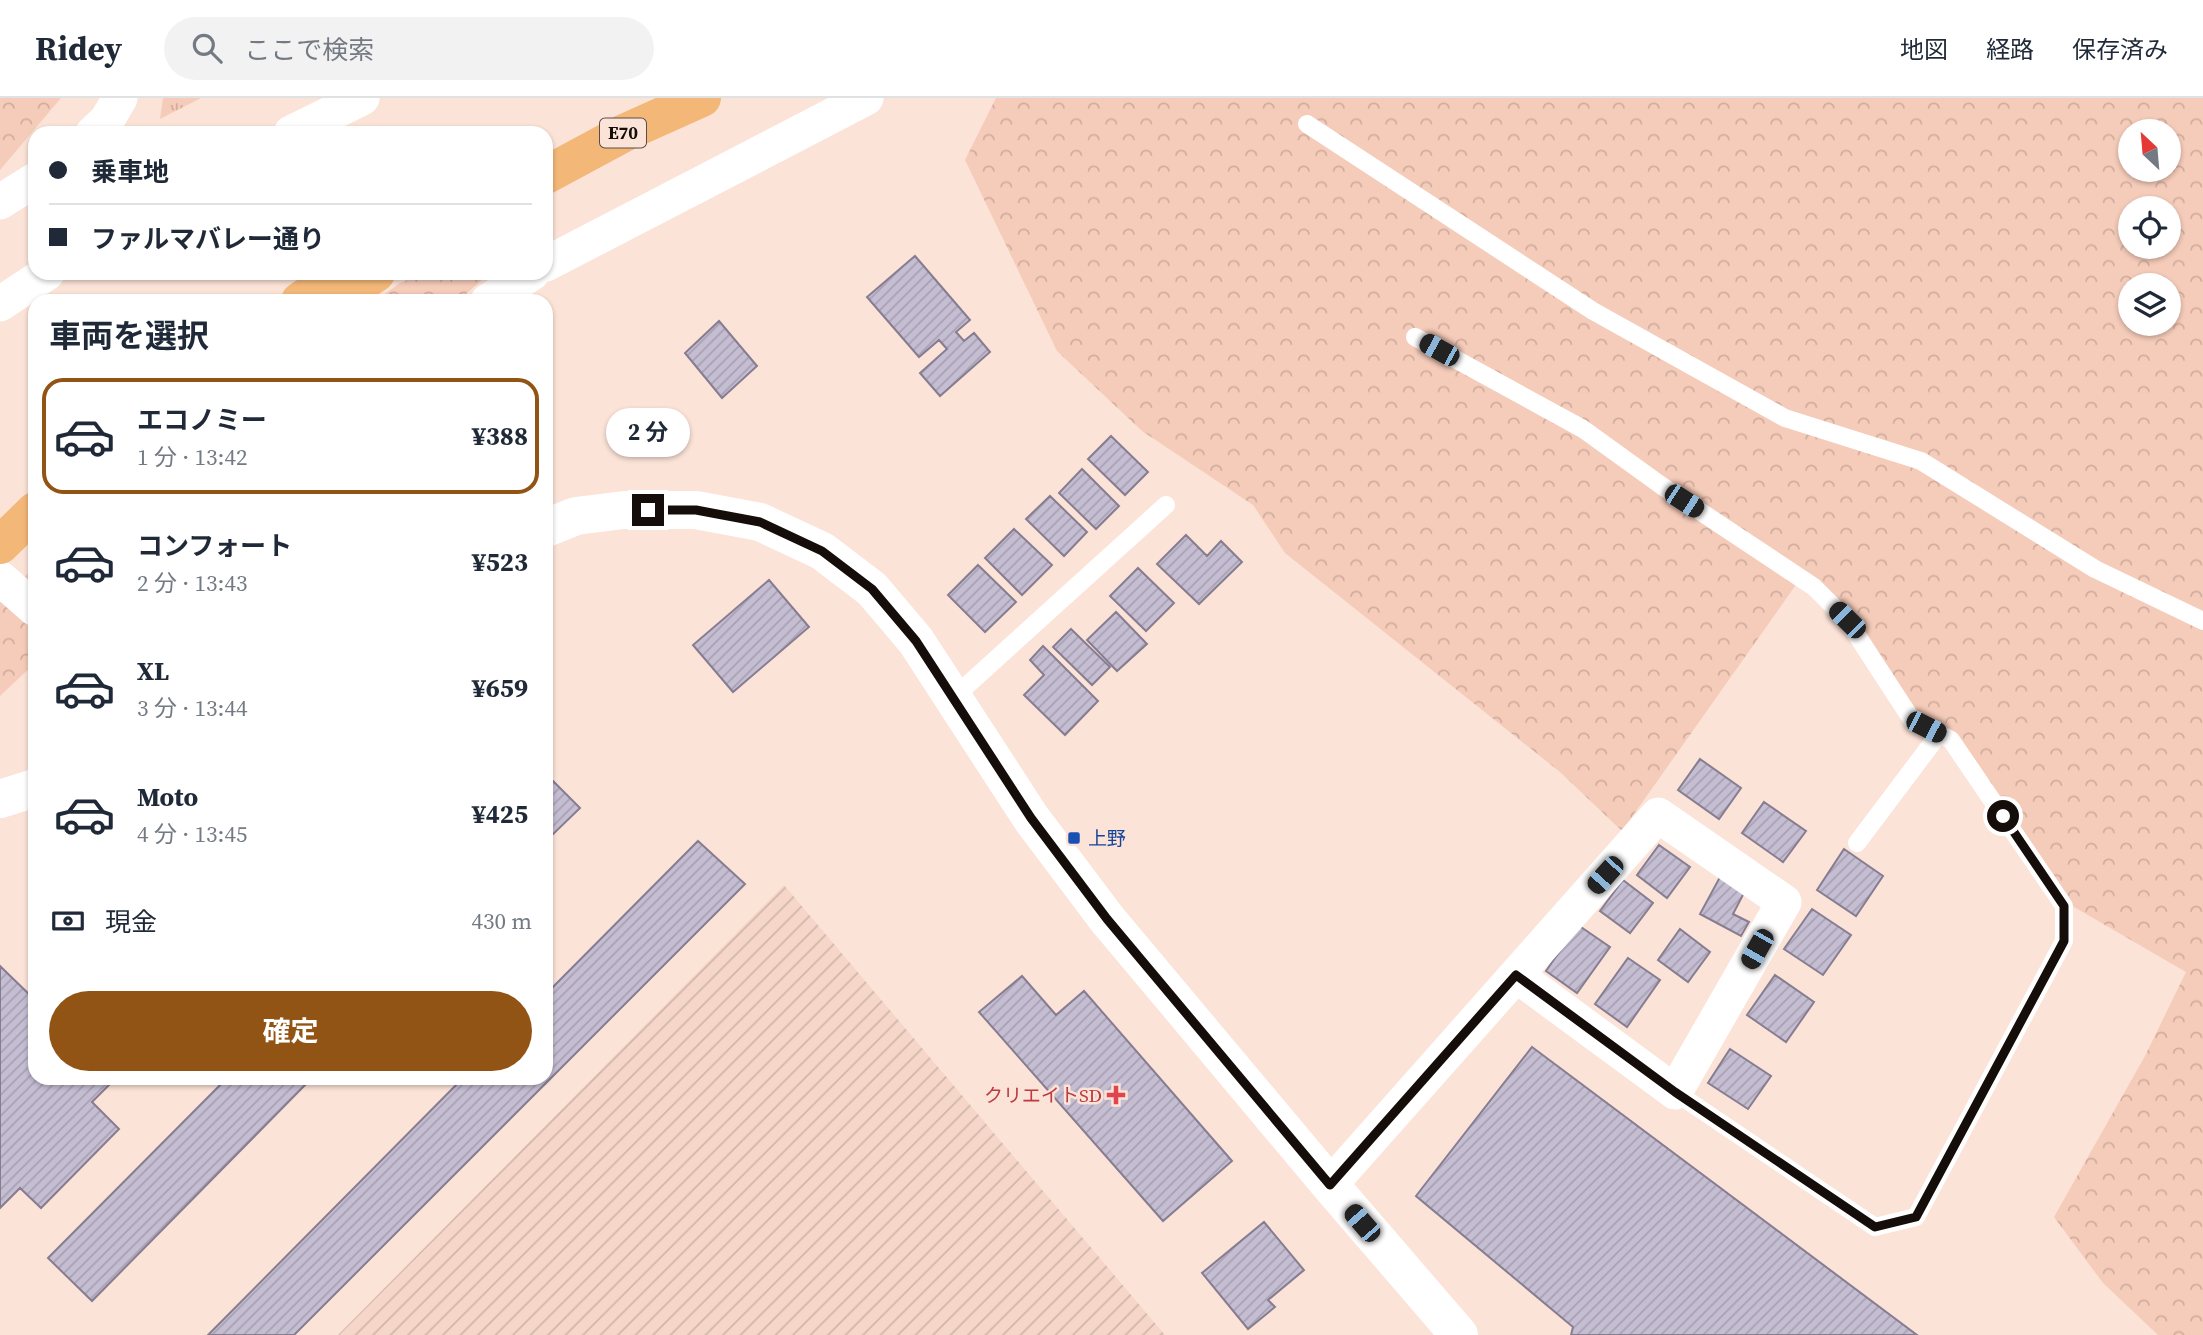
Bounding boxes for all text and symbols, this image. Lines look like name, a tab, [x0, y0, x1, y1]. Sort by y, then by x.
search box	[164, 17, 654, 80]
text: Ridey	[35, 26, 122, 71]
icon: search	[188, 29, 226, 67]
text: ここで検索	[244, 32, 374, 68]
text: 地図	[1900, 33, 1948, 66]
text: 経路	[1986, 33, 2034, 66]
text: 保存済み	[2072, 33, 2168, 66]
road number: E70	[600, 118, 646, 148]
north arrow	[2118, 119, 2180, 182]
map controls	[2118, 119, 2181, 336]
text: 乗車地	[91, 154, 169, 190]
button: locate	[2118, 196, 2181, 259]
text: ファルマバレー通り	[91, 221, 325, 257]
button: layers	[2118, 273, 2181, 336]
text: 車両を選択	[49, 314, 209, 358]
car	[1416, 331, 1463, 369]
text: エコノミー	[137, 402, 267, 438]
icon: car	[53, 405, 116, 468]
callout: 2 分	[606, 408, 690, 458]
text: 2 分	[628, 416, 668, 448]
text: ¥388	[472, 418, 528, 454]
text: 1 分 · 13:42	[137, 441, 247, 473]
car	[1661, 481, 1708, 521]
route end	[632, 494, 664, 526]
text: コンフォート	[137, 528, 292, 564]
icon: car	[53, 531, 116, 594]
text: ¥523	[472, 544, 528, 580]
text: 2 分 · 13:43	[137, 567, 247, 599]
car	[1825, 598, 1870, 642]
text: XL	[137, 653, 169, 689]
icon: car	[53, 657, 116, 720]
text: ¥659	[472, 670, 528, 706]
text: 3 分 · 13:44	[137, 692, 247, 724]
car	[1903, 708, 1950, 746]
text: Moto	[137, 779, 198, 815]
icon: car	[53, 783, 116, 846]
text: ¥425	[472, 796, 528, 832]
route start	[1987, 800, 2019, 832]
text: 4 分 · 13:45	[137, 818, 247, 850]
place label: 上野	[1088, 825, 1126, 851]
marker: 上野	[1066, 830, 1082, 846]
car	[1584, 852, 1627, 898]
icon: cash	[49, 902, 87, 940]
text: 現金	[105, 904, 157, 940]
text: 430 m	[471, 905, 532, 937]
car	[1738, 926, 1777, 972]
button: 確定	[49, 991, 532, 1071]
place label: クリエイトSD	[984, 1082, 1102, 1108]
marker: クリエイトSD	[1108, 1087, 1124, 1103]
car	[1341, 1200, 1384, 1246]

